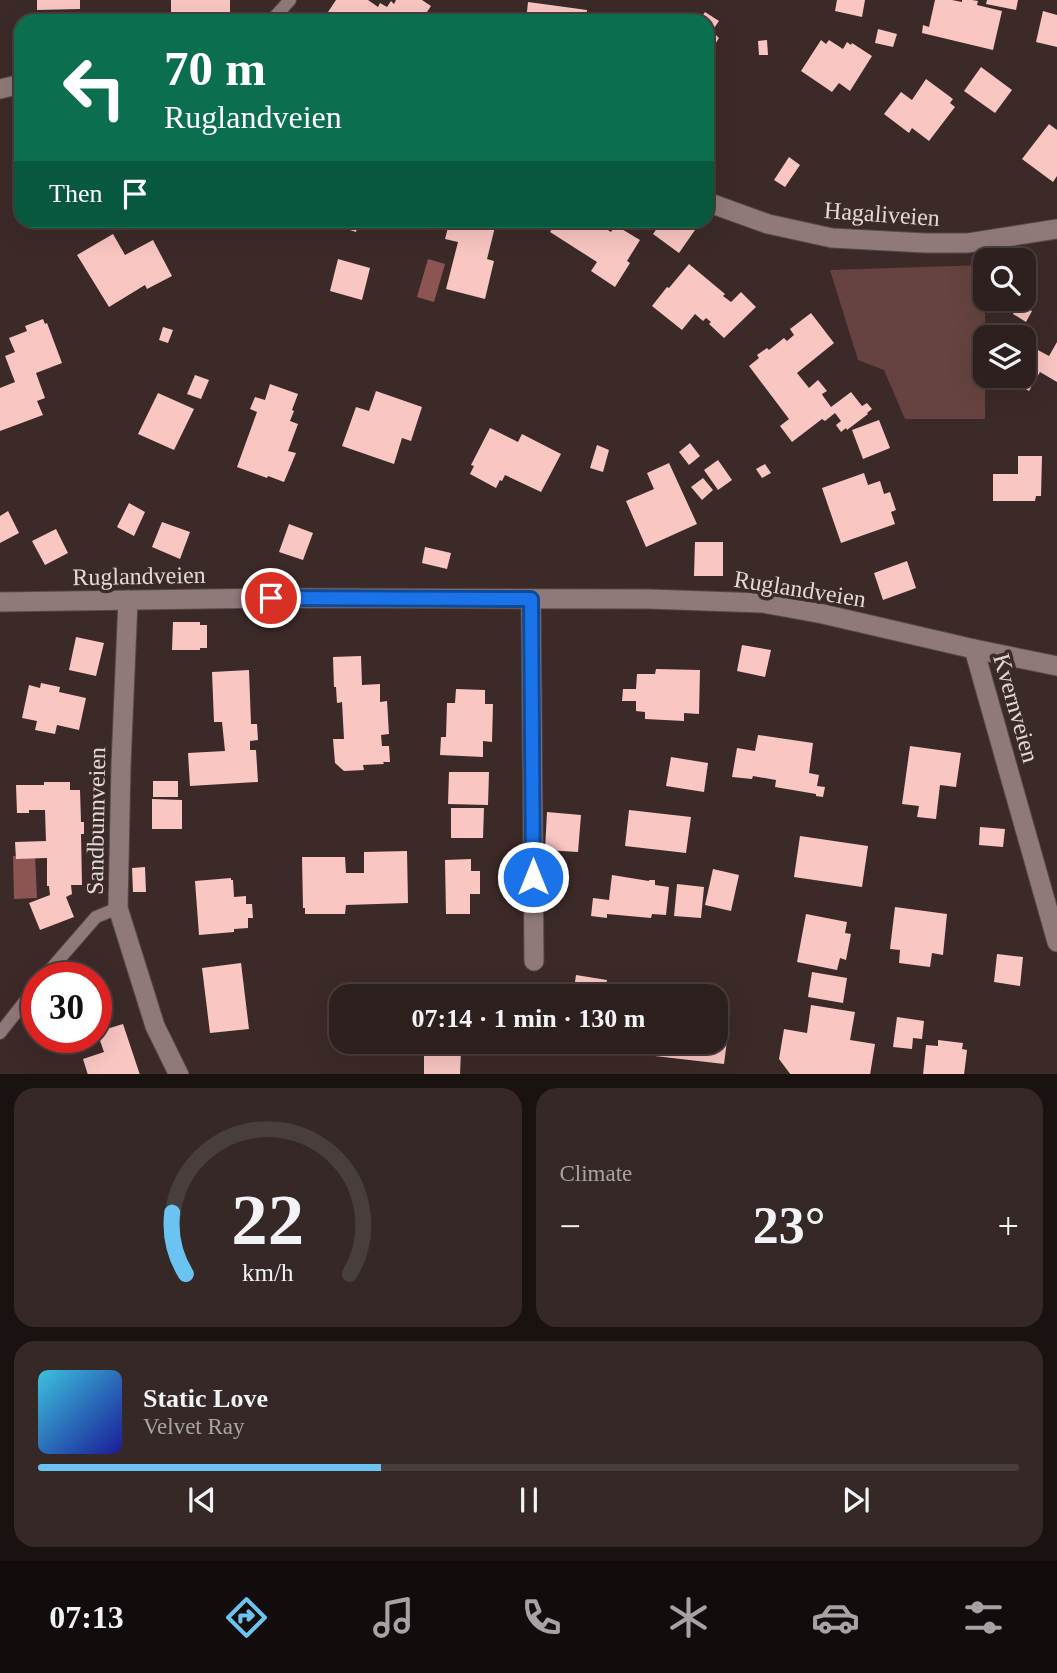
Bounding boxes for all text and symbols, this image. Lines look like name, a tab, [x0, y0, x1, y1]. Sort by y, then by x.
text: 70 m	[164, 41, 266, 96]
icon: left	[49, 42, 140, 133]
text: Ruglandveien	[164, 99, 342, 135]
icon: arrive	[116, 175, 154, 213]
text: Then	[49, 179, 102, 208]
street label: Hagaliveien	[823, 197, 941, 231]
map controls	[973, 248, 1036, 388]
button: search	[973, 248, 1036, 311]
button: layers	[973, 325, 1036, 388]
street label: Ruglandveien	[72, 562, 206, 590]
street label: Ruglandveien	[732, 566, 868, 612]
pin	[241, 568, 301, 628]
icon: arrive	[252, 579, 290, 617]
street label: Kvernveien	[988, 651, 1044, 765]
street label: Sandbunnveien	[82, 747, 110, 895]
position arrow	[496, 840, 570, 914]
speed limit sign: 30	[21, 962, 112, 1053]
text: 07:14 · 1 min · 130 m	[412, 1004, 646, 1033]
text: Climate	[560, 1161, 632, 1186]
text: 22	[231, 1179, 304, 1260]
text: 23°	[753, 1197, 826, 1254]
text: −	[560, 1205, 581, 1247]
text: +	[998, 1205, 1019, 1247]
text: km/h	[242, 1258, 294, 1285]
text: Static Love	[143, 1384, 268, 1413]
text: Velvet Ray	[143, 1414, 245, 1439]
icon: previous	[183, 1481, 221, 1519]
icon: pause	[510, 1481, 548, 1519]
icon: next	[837, 1481, 875, 1519]
icon: directions	[222, 1593, 271, 1642]
icon: music	[369, 1593, 418, 1642]
icon: phone	[517, 1593, 566, 1642]
icon: climate	[664, 1593, 713, 1642]
icon: car	[811, 1593, 860, 1642]
icon: filters	[959, 1593, 1008, 1642]
text: 07:13	[49, 1599, 124, 1635]

